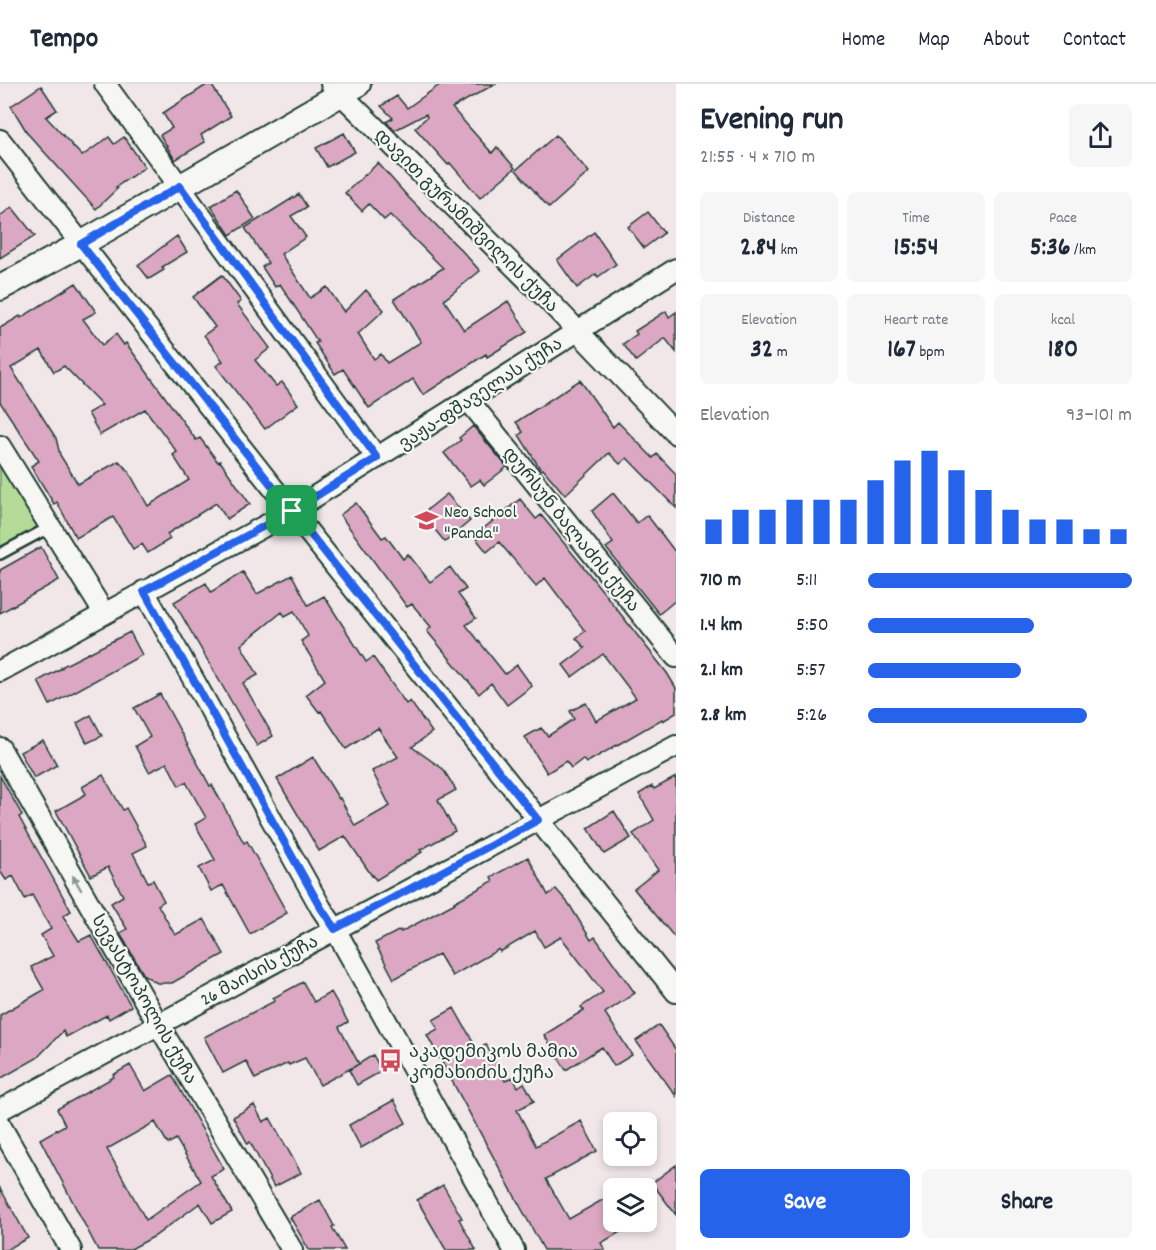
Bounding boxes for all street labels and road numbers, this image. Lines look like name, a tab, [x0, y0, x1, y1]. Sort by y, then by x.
street label: დავით გურამიშვილის ქუჩა	[368, 124, 563, 319]
street label: ვაჟა-ფშაველას ქუჩა	[395, 333, 568, 457]
street label: დურსუნ ბალაძის ქუჩა	[496, 443, 645, 618]
street label: სევასტოპოლის ქუჩა	[84, 911, 202, 1090]
street label: 26 მაისის ქუჩა	[197, 931, 324, 1014]

